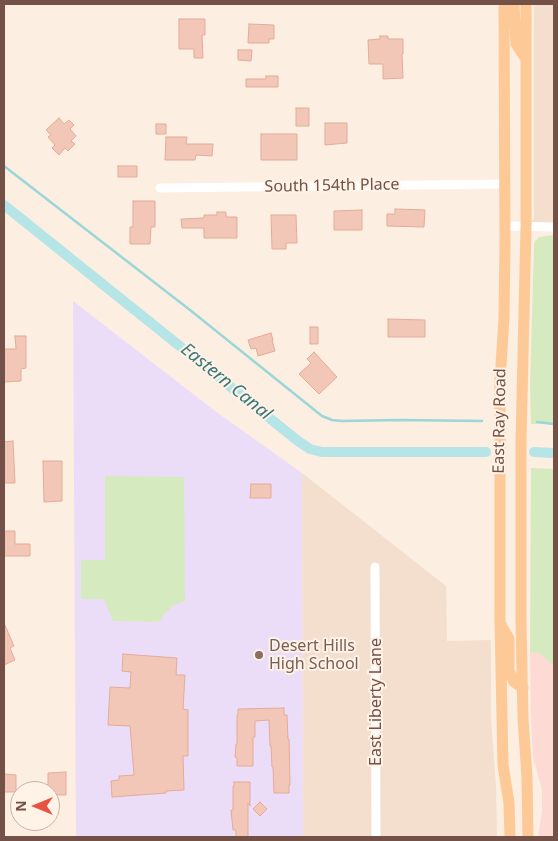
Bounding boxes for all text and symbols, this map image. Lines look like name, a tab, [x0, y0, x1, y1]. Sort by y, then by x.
street label: South 154th Place	[264, 175, 400, 197]
water label: Eastern Canal	[176, 339, 276, 425]
street label: East Ray Road	[489, 368, 511, 474]
place label: Desert Hills High School	[269, 636, 359, 674]
street label: East Liberty Lane	[366, 638, 386, 766]
marker: Desert Hills High School	[253, 649, 265, 661]
north arrow	[10, 781, 60, 831]
text: N	[11, 800, 30, 812]

